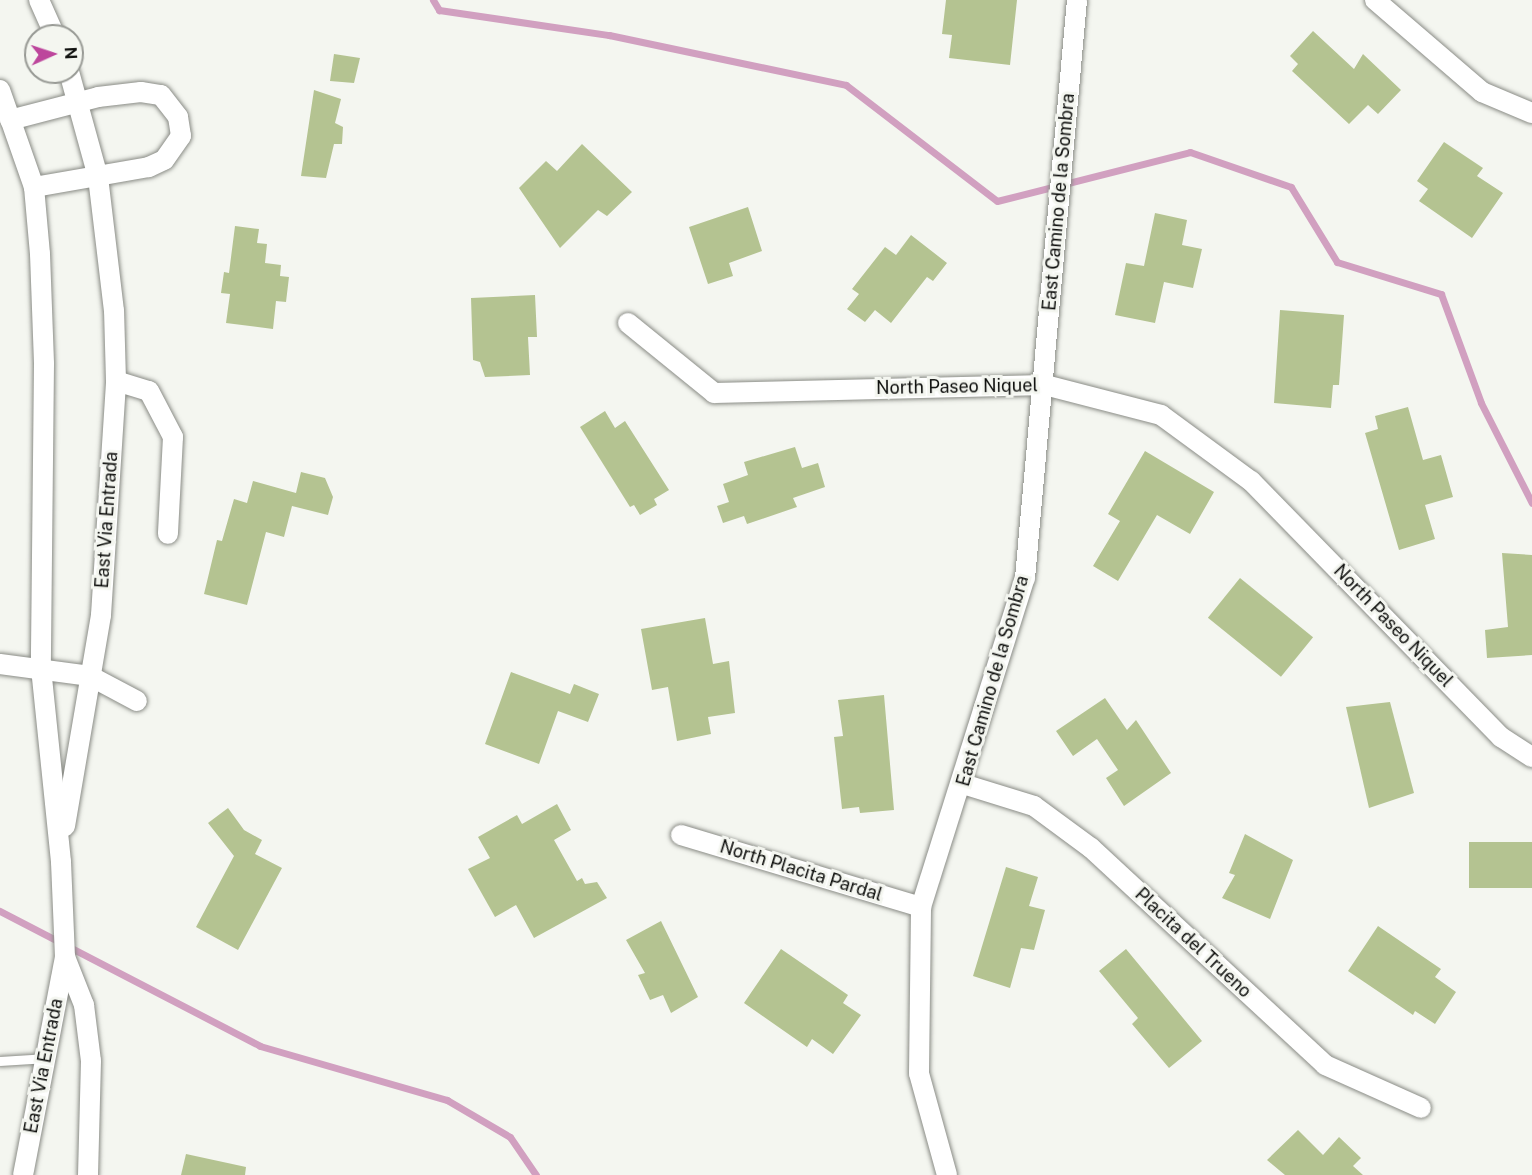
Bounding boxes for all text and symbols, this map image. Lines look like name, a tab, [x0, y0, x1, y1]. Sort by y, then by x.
north arrow	[24, 24, 84, 84]
text: N	[61, 46, 80, 60]
street label: East Camino de la Sombra	[1039, 92, 1079, 312]
street label: North Paseo Niquel	[876, 375, 1038, 399]
street label: East Via Entrada	[91, 451, 123, 589]
street label: North Paseo Niquel	[1329, 560, 1457, 692]
street label: East Camino de la Sombra	[952, 573, 1034, 789]
street label: North Placita Pardal	[717, 836, 885, 906]
street label: Placita del Trueno	[1130, 884, 1256, 1002]
street label: East Via Entrada	[20, 997, 68, 1135]

